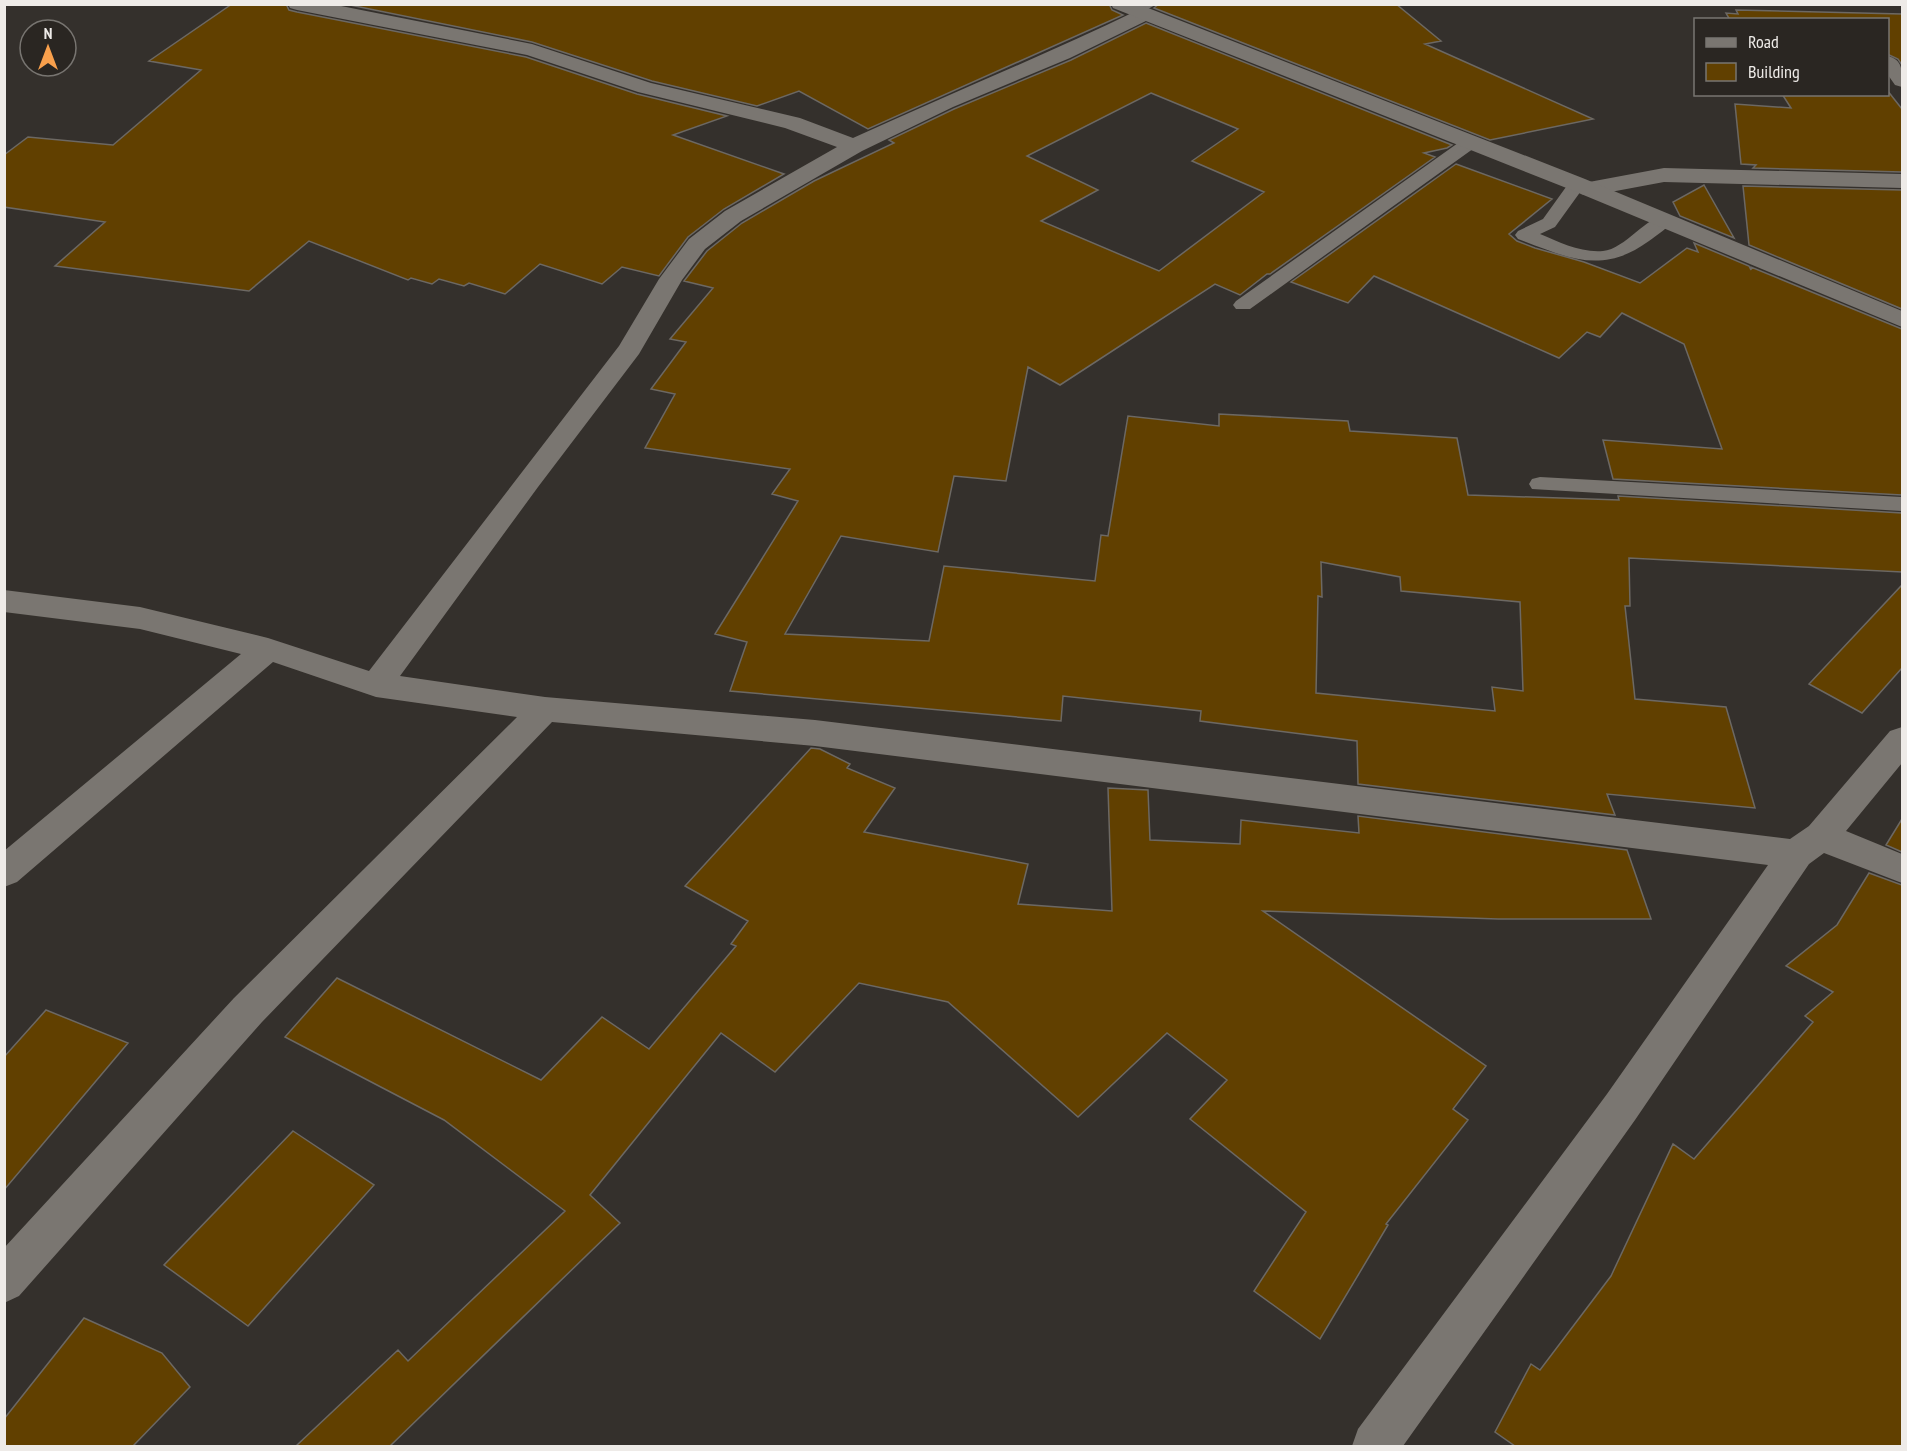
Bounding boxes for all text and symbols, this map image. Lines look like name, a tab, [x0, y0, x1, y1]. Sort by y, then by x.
north arrow	[18, 18, 78, 78]
legend	[1694, 18, 1889, 96]
text: N	[44, 23, 52, 43]
text: Road	[1748, 30, 1779, 53]
text: Building	[1748, 60, 1800, 83]

